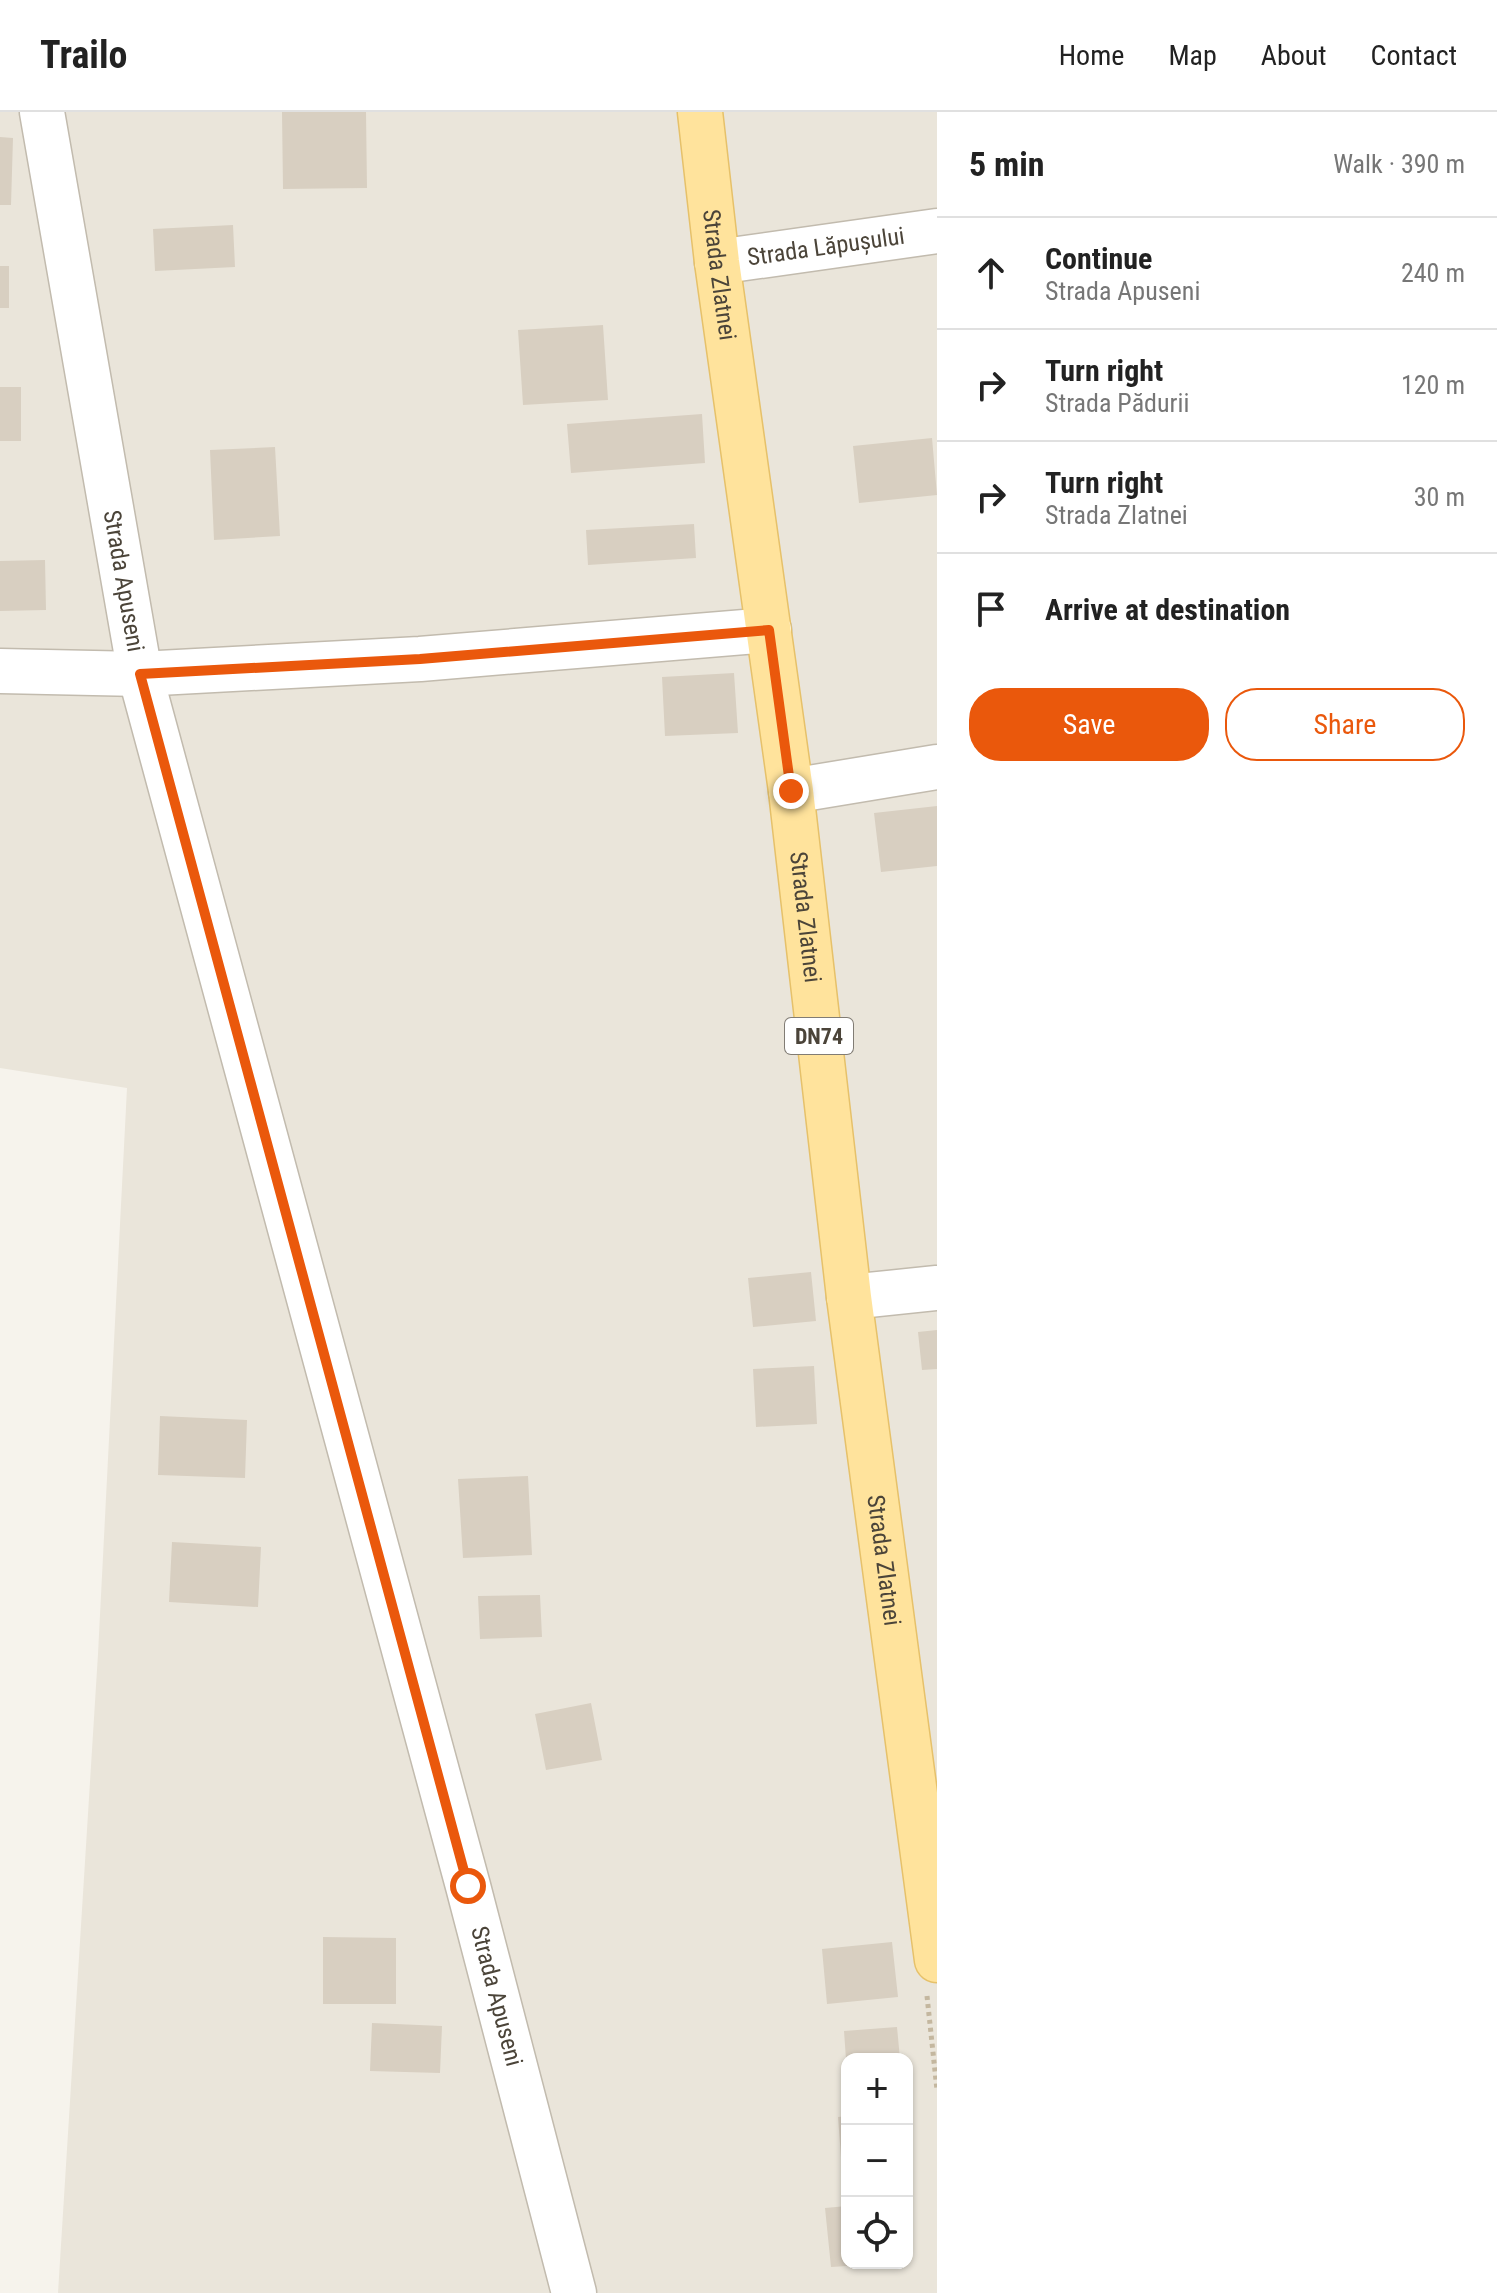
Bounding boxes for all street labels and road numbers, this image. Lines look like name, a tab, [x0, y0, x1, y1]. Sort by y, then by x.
street label: Strada Zlatnei	[697, 208, 742, 342]
street label: Strada Lăpușului	[746, 222, 906, 272]
street label: Strada Apuseni	[98, 508, 150, 654]
street label: Strada Zlatnei	[784, 850, 827, 984]
road number: DN74	[785, 1018, 853, 1054]
street label: Strada Zlatnei	[861, 1493, 906, 1627]
street label: Strada Apuseni	[465, 1923, 528, 2069]

